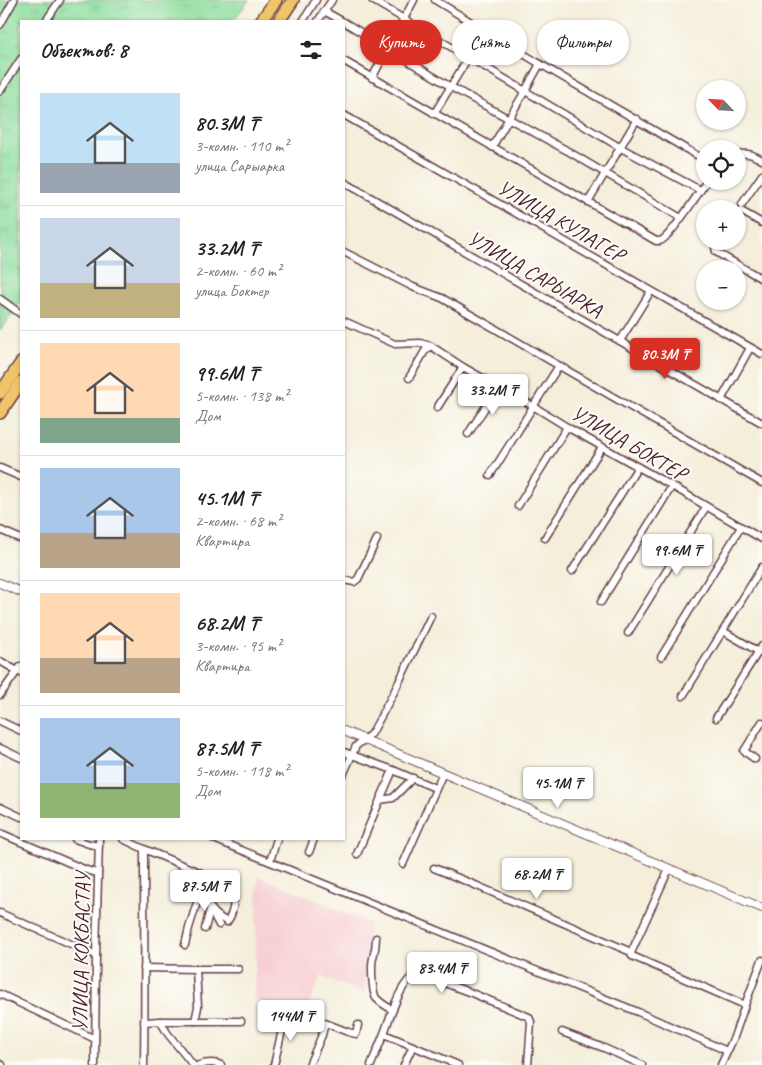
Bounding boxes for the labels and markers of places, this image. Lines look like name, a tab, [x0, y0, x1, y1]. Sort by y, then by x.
pin: 80.3M ₸	[619, 338, 711, 380]
pin: 33.2M ₸	[447, 374, 539, 416]
pin: 99.6M ₸	[631, 534, 723, 576]
pin: 45.1M ₸	[512, 766, 604, 809]
pin: 68.2M ₸	[491, 858, 583, 900]
pin: 87.5M ₸	[159, 870, 251, 912]
pin: 83.4M ₸	[396, 952, 488, 994]
pin: 144M ₸	[250, 1000, 332, 1042]

